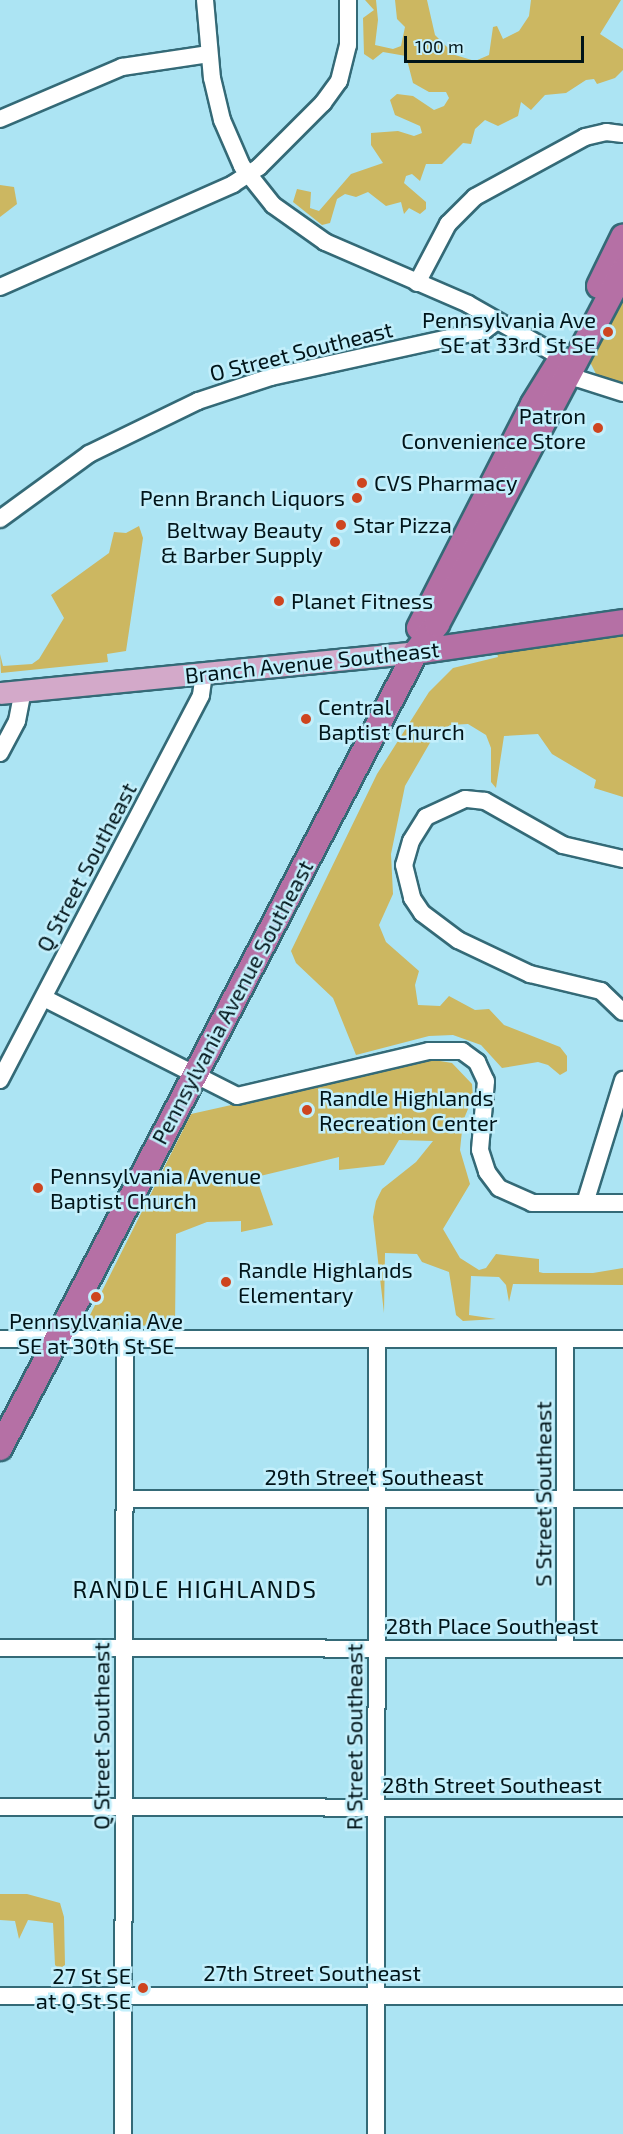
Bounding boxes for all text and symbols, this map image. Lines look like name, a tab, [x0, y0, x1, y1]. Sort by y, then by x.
scale bar	[407, 24, 587, 62]
text: 100 m	[415, 35, 464, 57]
place label: Pennsylvania Ave SE at 33rd St SE	[422, 306, 596, 358]
street label: O Street Southeast	[207, 315, 395, 387]
marker: Pennsylvania Ave SE at 33rd St SE	[601, 325, 615, 339]
place label: Patron Convenience Store	[401, 402, 586, 454]
marker: Patron Convenience Store	[591, 421, 605, 435]
place label: CVS Pharmacy	[374, 470, 518, 496]
marker: CVS Pharmacy	[355, 476, 369, 490]
place label: Penn Branch Liquors	[140, 485, 345, 511]
marker: Penn Branch Liquors	[350, 491, 364, 505]
place label: Star Pizza	[353, 512, 452, 538]
place label: Beltway Beauty & Barber Supply	[160, 516, 323, 568]
marker: Star Pizza	[334, 518, 348, 532]
marker: Beltway Beauty & Barber Supply	[328, 535, 342, 549]
place label: Planet Fitness	[291, 588, 433, 614]
marker: Planet Fitness	[272, 594, 286, 608]
street label: Branch Avenue Southeast	[183, 635, 441, 689]
place label: Central Baptist Church	[318, 693, 465, 744]
marker: Central Baptist Church	[299, 712, 313, 726]
street label: Q Street Southeast	[30, 778, 142, 956]
street label: Pennsylvania Avenue Southeast	[146, 855, 318, 1149]
place label: Randle Highlands Recreation Center	[319, 1084, 498, 1136]
marker: Randle Highlands Recreation Center	[300, 1103, 314, 1117]
place label: Pennsylvania Avenue Baptist Church	[50, 1162, 262, 1214]
marker: Pennsylvania Avenue Baptist Church	[31, 1181, 45, 1195]
place label: Randle Highlands Elementary	[238, 1256, 413, 1308]
marker: Randle Highlands Elementary	[219, 1275, 233, 1289]
marker: Pennsylvania Ave SE at 30th St SE	[89, 1290, 103, 1304]
place label: Pennsylvania Ave SE at 30th St SE	[9, 1307, 183, 1358]
street label: S Street Southeast	[530, 1401, 556, 1587]
street label: 29th Street Southeast	[264, 1464, 484, 1490]
district label: RANDLE HIGHLANDS	[73, 1575, 317, 1603]
street label: 28th Place Southeast	[386, 1613, 598, 1639]
street label: Q Street Southeast	[88, 1642, 114, 1830]
street label: R Street Southeast	[341, 1644, 367, 1830]
street label: 28th Street Southeast	[382, 1772, 602, 1798]
street label: 27th Street Southeast	[203, 1960, 421, 1986]
place label: 27 St SE at Q St SE	[36, 1962, 131, 2014]
marker: 27 St SE at Q St SE	[136, 1981, 150, 1995]

